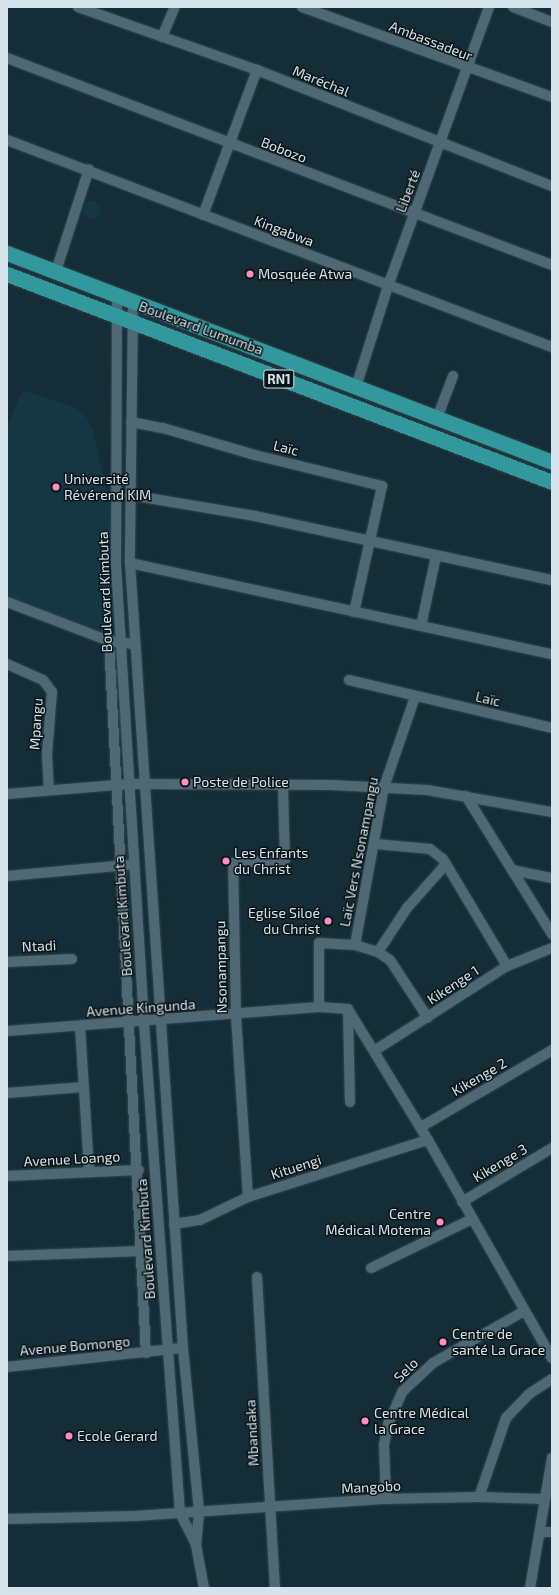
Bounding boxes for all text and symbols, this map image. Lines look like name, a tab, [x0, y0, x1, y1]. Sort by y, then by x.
street label: Ambassadeur	[387, 17, 475, 65]
street label: Maréchal	[290, 62, 352, 100]
street label: Bobozo	[259, 134, 309, 166]
street label: Liberté	[392, 167, 424, 215]
street label: Kingabwa	[252, 212, 316, 250]
place label: Mosquée Atwa	[258, 266, 353, 282]
marker: Mosquée Atwa	[245, 269, 255, 279]
street label: Boulevard Lumumba	[136, 298, 266, 358]
road number: RN1	[263, 368, 295, 390]
street label: Laïc	[272, 437, 300, 459]
place label: Université Révérend KIM	[64, 471, 151, 504]
marker: Université Révérend KIM	[51, 482, 61, 492]
street label: Boulevard Kimbuta	[94, 531, 116, 653]
street label: Laïc	[474, 688, 502, 710]
street label: Mpangu	[26, 697, 46, 751]
place label: Poste de Police	[193, 774, 289, 790]
street label: Laïc Vers Nsonampangu	[336, 776, 382, 928]
marker: Poste de Police	[180, 777, 190, 787]
place label: Les Enfants du Christ	[234, 845, 308, 878]
street label: Boulevard Kimbuta	[110, 855, 136, 977]
marker: Les Enfants du Christ	[221, 856, 231, 866]
place label: Eglise Siloé du Christ	[248, 905, 320, 938]
marker: Eglise Siloé du Christ	[323, 916, 333, 926]
street label: Nsonampangu	[212, 920, 230, 1014]
street label: Ntadi	[21, 937, 57, 955]
street label: Kikenge 1	[424, 962, 482, 1008]
street label: Avenue Kingunda	[86, 996, 196, 1020]
street label: Kikenge 2	[449, 1055, 509, 1099]
street label: Kikenge 3	[470, 1140, 530, 1186]
street label: Avenue Loango	[23, 1148, 121, 1170]
street label: Kituengi	[269, 1151, 323, 1183]
street label: Boulevard Kimbuta	[133, 1178, 159, 1300]
place label: Centre Médical Motema	[325, 1206, 431, 1238]
marker: Centre Médical Motema	[434, 1216, 446, 1228]
place label: Centre de santé La Grace	[452, 1326, 545, 1358]
street label: Avenue Bomongo	[19, 1333, 131, 1359]
marker: Centre de santé La Grace	[437, 1336, 449, 1348]
street label: Selo	[390, 1354, 422, 1386]
street label: Mbandaka	[242, 1399, 262, 1467]
place label: Centre Médical la Grace	[374, 1405, 469, 1438]
marker: Centre Médical la Grace	[359, 1415, 371, 1427]
place label: Ecole Gerard	[77, 1428, 157, 1444]
marker: Ecole Gerard	[64, 1431, 74, 1441]
street label: Mangobo	[341, 1477, 401, 1497]

